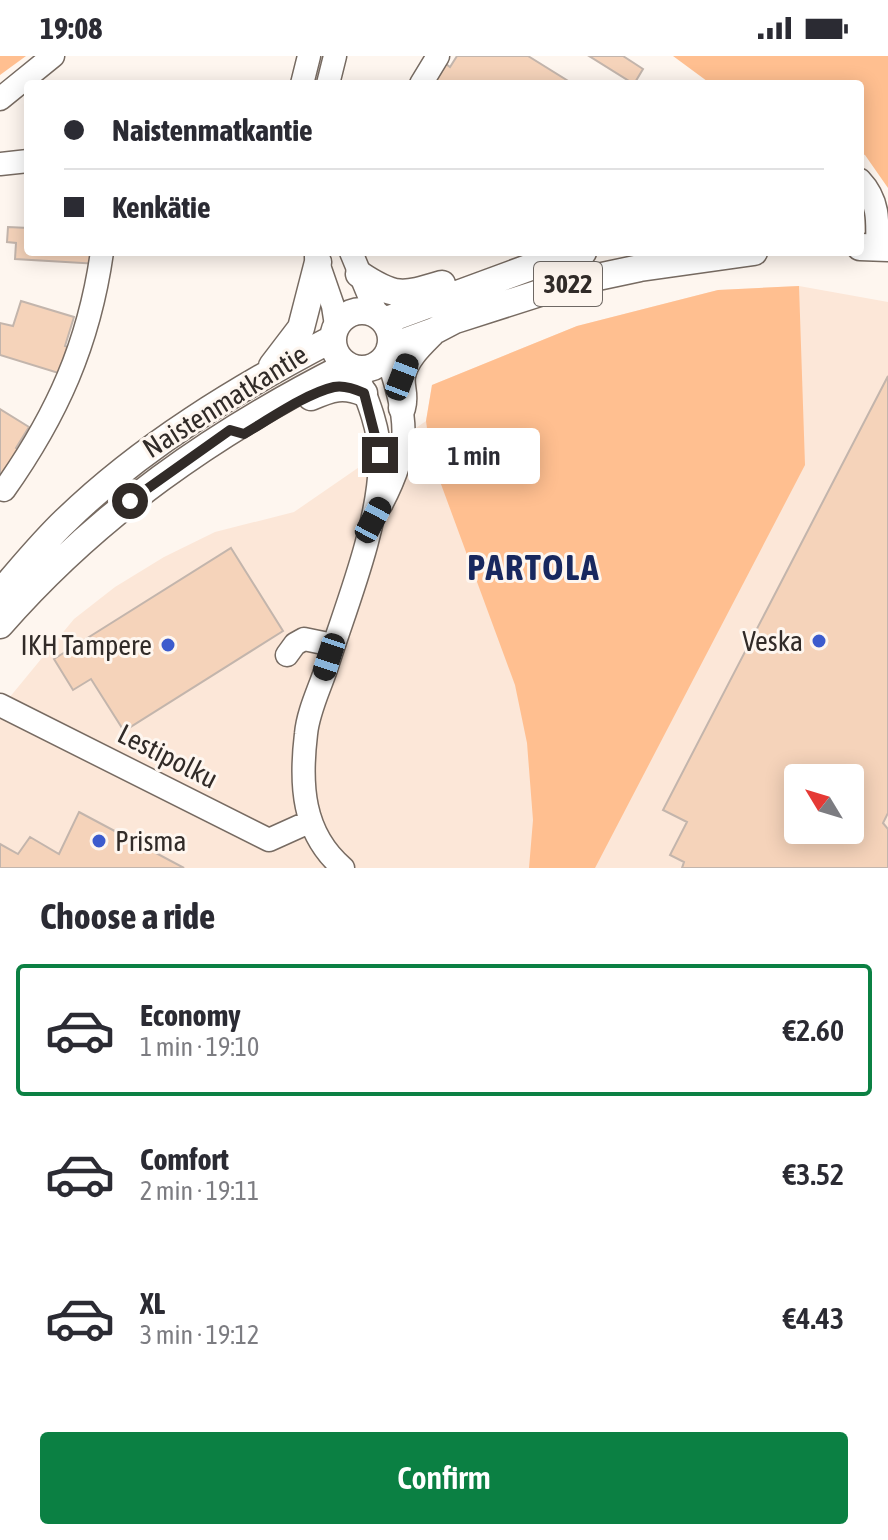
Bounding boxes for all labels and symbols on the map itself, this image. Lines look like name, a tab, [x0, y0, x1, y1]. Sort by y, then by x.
road number: 3022	[534, 262, 602, 306]
street label: Naistenmatkantie	[137, 338, 313, 464]
car	[382, 350, 422, 404]
callout: 1 min	[408, 427, 540, 483]
route end	[362, 437, 398, 473]
route start	[112, 483, 148, 519]
car	[351, 493, 395, 547]
district label: PARTOLA	[467, 546, 601, 588]
place label: Veska	[742, 625, 803, 657]
place label: IKH Tampere	[21, 629, 152, 661]
car	[310, 630, 348, 684]
marker: Veska	[810, 632, 828, 650]
marker: IKH Tampere	[159, 636, 177, 654]
street label: Lestipolku	[113, 717, 223, 795]
north arrow	[784, 764, 864, 844]
place label: Prisma	[115, 825, 186, 857]
marker: Prisma	[90, 832, 108, 850]

